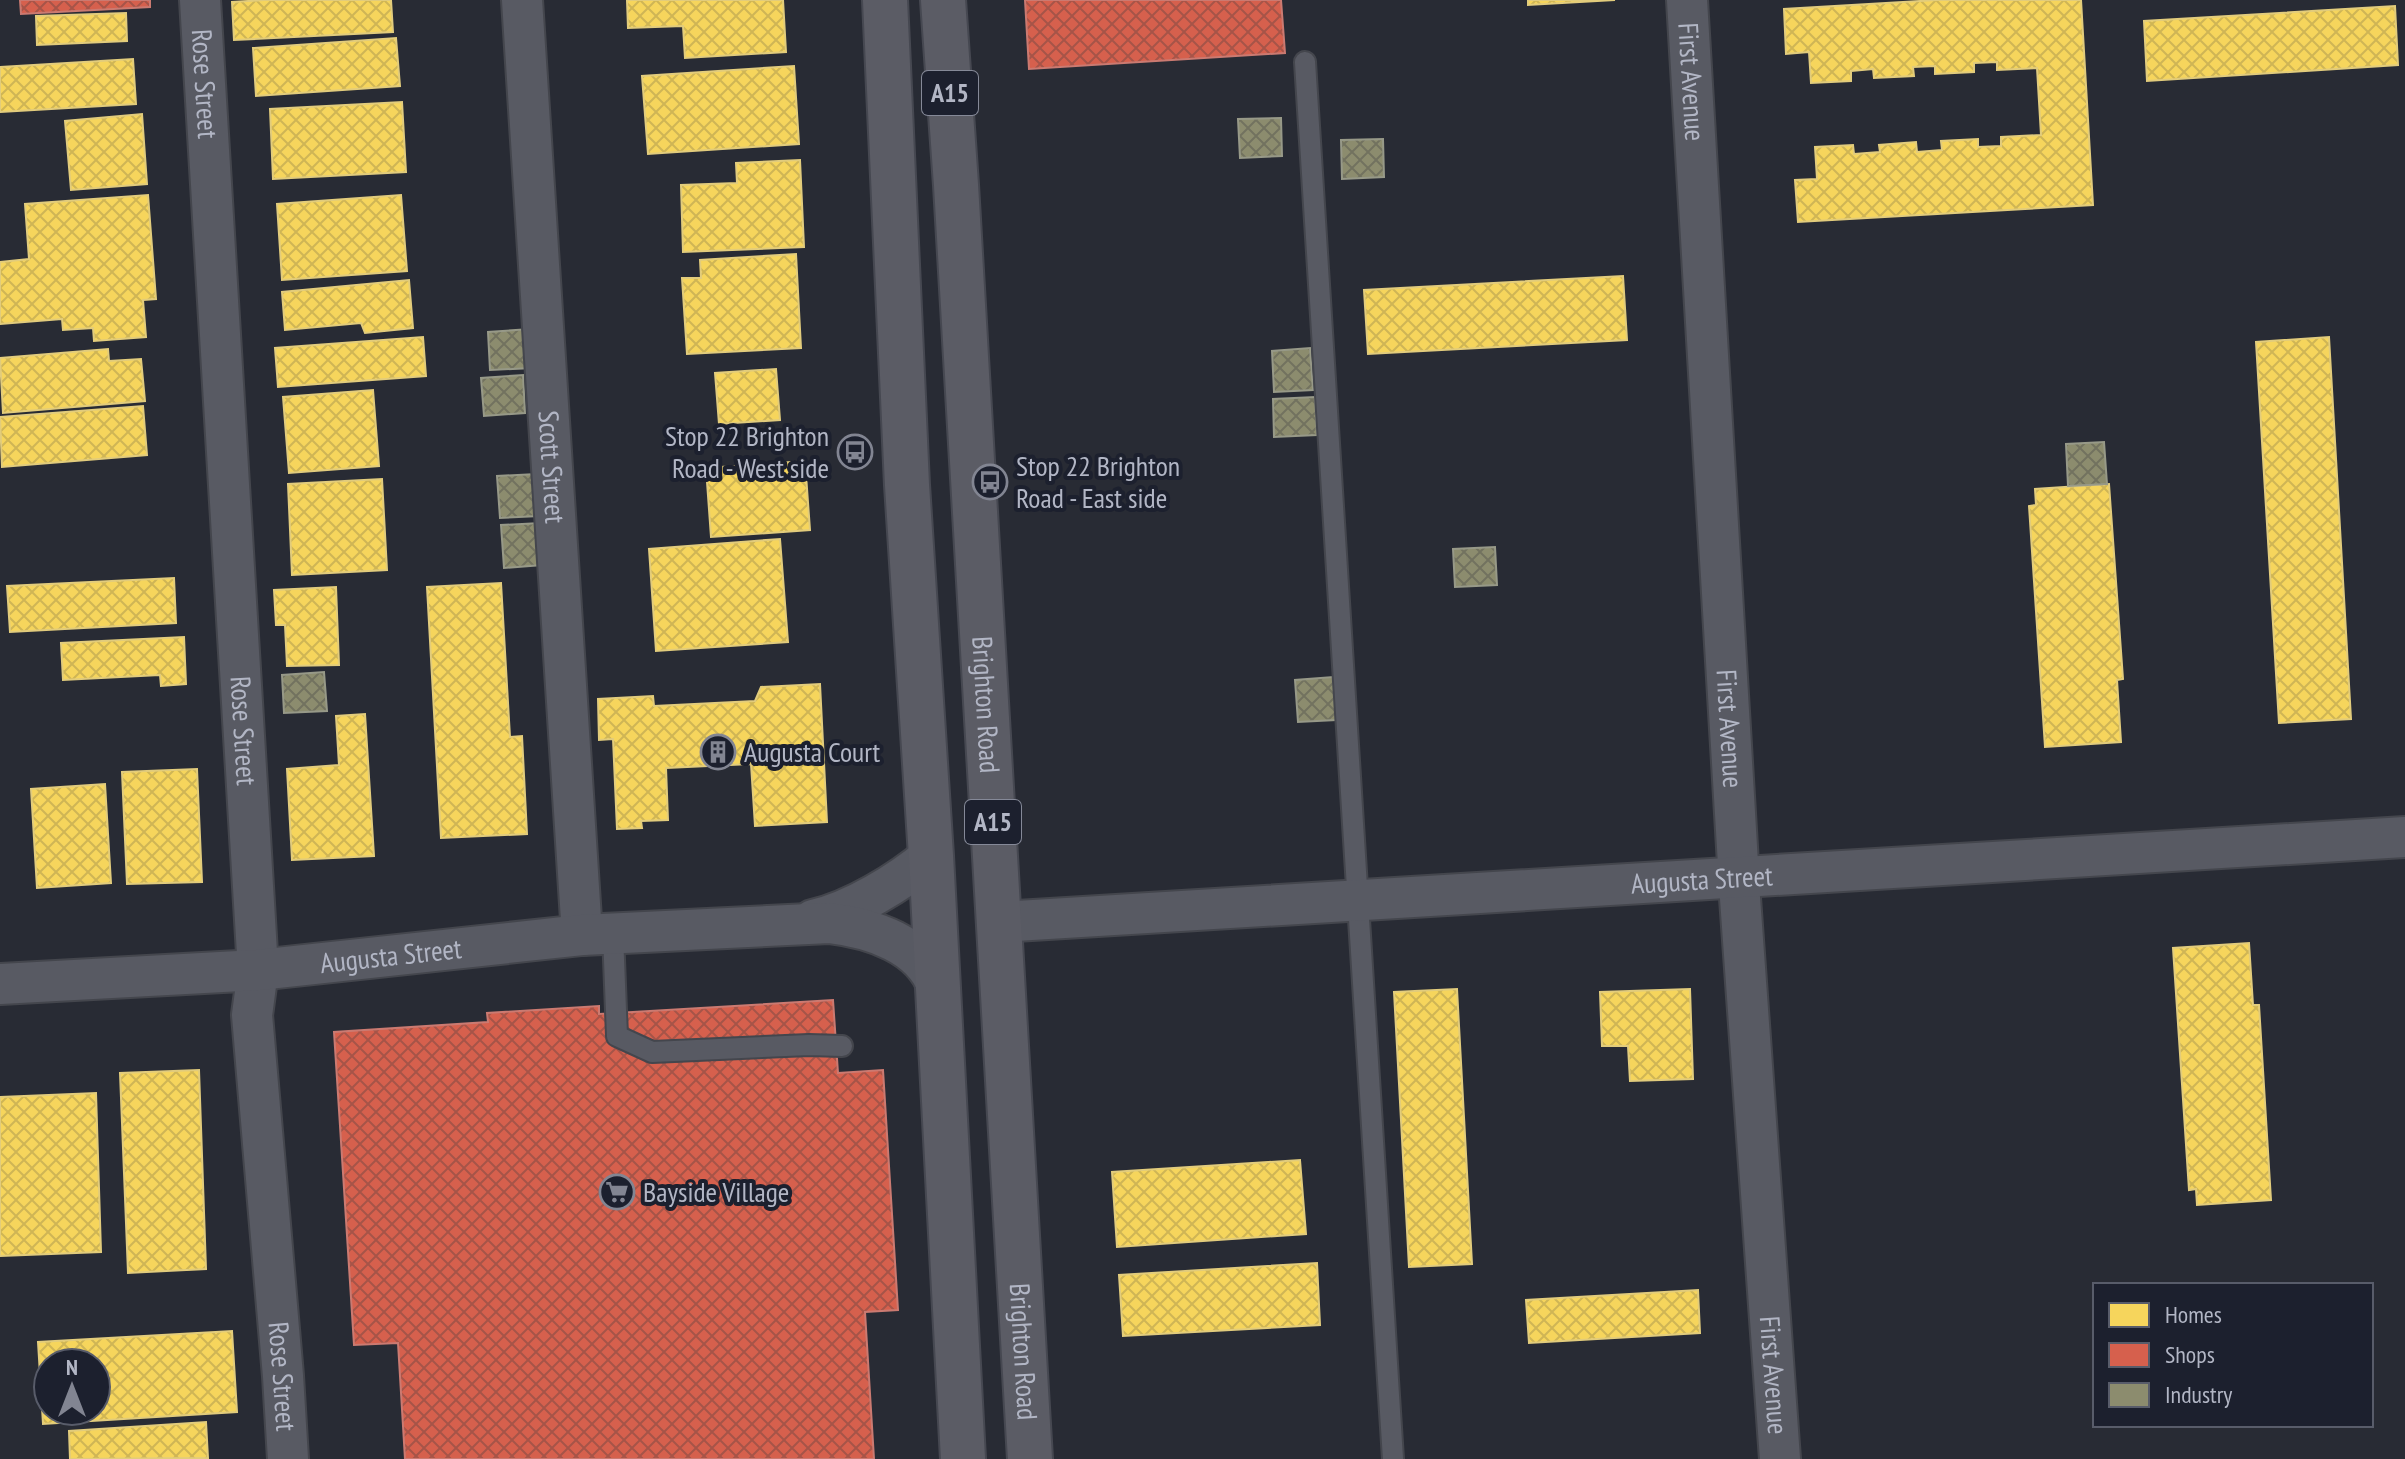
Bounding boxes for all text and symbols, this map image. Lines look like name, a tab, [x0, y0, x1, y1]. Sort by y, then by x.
street label: First Avenue	[1670, 22, 1714, 142]
street label: Rose Street	[184, 28, 227, 140]
road number: A15	[922, 71, 978, 115]
street label: Scott Street	[530, 409, 575, 525]
place label: Stop 22 Brighton Road - West side	[665, 417, 829, 486]
bus stop icon: Stop 22 Brighton Road - West side	[836, 433, 874, 471]
place label: Stop 22 Brighton Road - East side	[1016, 447, 1180, 516]
bus stop icon: Stop 22 Brighton Road - East side	[971, 463, 1009, 501]
street label: Brighton Road	[964, 635, 1009, 774]
street label: First Avenue	[1709, 668, 1752, 789]
street label: Rose Street	[222, 675, 266, 787]
building icon: Augusta Court	[699, 733, 737, 771]
place label: Augusta Court	[744, 733, 881, 770]
road number: A15	[965, 800, 1021, 844]
street label: Augusta Street	[1630, 856, 1774, 902]
street label: Augusta Street	[318, 929, 464, 981]
supermarket icon: Bayside Village	[598, 1173, 636, 1211]
place label: Bayside Village	[643, 1173, 789, 1210]
street label: Brighton Road	[1002, 1282, 1047, 1421]
legend	[2093, 1283, 2373, 1427]
text: Homes	[2165, 1299, 2222, 1330]
street label: First Avenue	[1752, 1315, 1797, 1436]
street label: Rose Street	[260, 1320, 305, 1433]
text: Shops	[2165, 1339, 2215, 1370]
north arrow	[32, 1347, 112, 1427]
text: N	[66, 1353, 78, 1381]
text: Industry	[2165, 1379, 2232, 1410]

